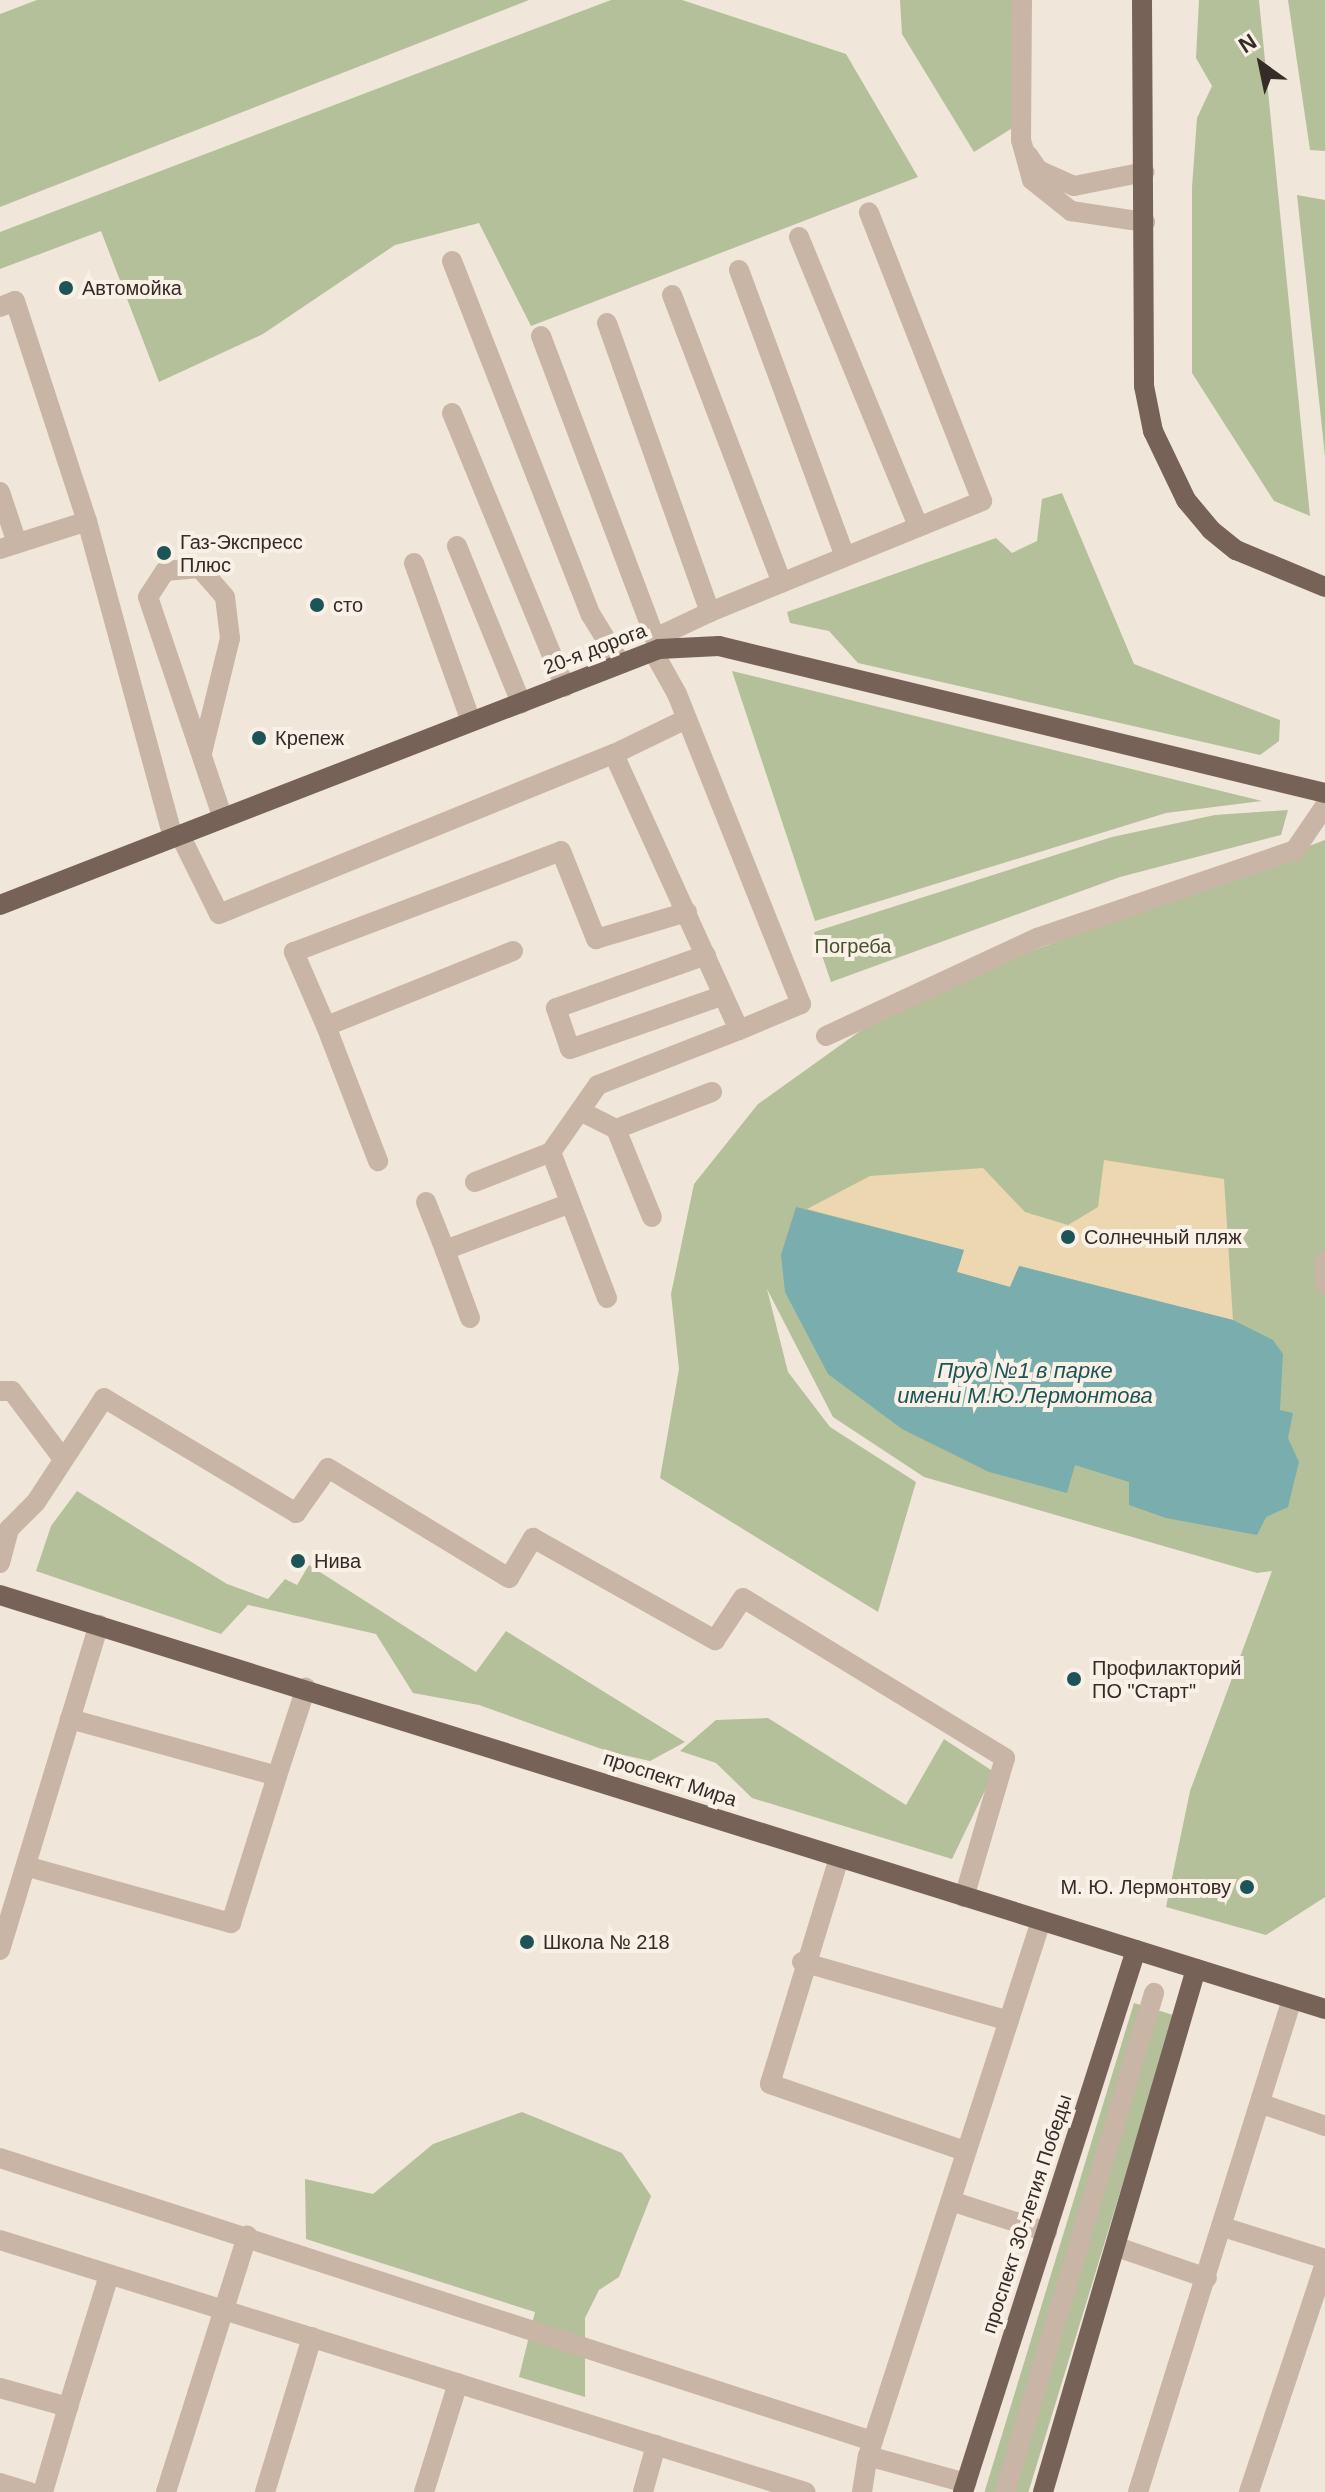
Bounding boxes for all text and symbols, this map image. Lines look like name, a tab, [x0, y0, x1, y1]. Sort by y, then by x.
north arrow	[1221, 24, 1301, 104]
text: N	[1234, 29, 1261, 58]
place label: Автомойка	[82, 276, 182, 300]
marker: Автомойка	[57, 279, 75, 297]
place label: Газ-Экспресс Плюс	[180, 530, 303, 577]
marker: Газ-Экспресс Плюс	[155, 544, 173, 562]
place label: сто	[333, 593, 363, 617]
marker: сто	[308, 596, 326, 614]
street label: 20-я дорога	[540, 618, 650, 680]
place label: Крепеж	[275, 726, 344, 750]
marker: Крепеж	[250, 729, 268, 747]
park label: Погреба	[815, 934, 891, 958]
place label: Солнечный пляж	[1084, 1225, 1242, 1249]
marker: Солнечный пляж	[1059, 1228, 1077, 1246]
water label: Пруд №1 в парке имени М.Ю.Лермонтова	[897, 1357, 1153, 1408]
place label: Нива	[314, 1549, 361, 1573]
marker: Нива	[289, 1552, 307, 1570]
place label: Профилакторий ПО "Старт"	[1092, 1656, 1242, 1703]
marker: Профилакторий ПО "Старт"	[1063, 1668, 1085, 1690]
street label: проспект Мира	[600, 1746, 740, 1812]
place label: М. Ю. Лермонтову	[1060, 1875, 1231, 1899]
marker: М. Ю. Лермонтову	[1238, 1878, 1256, 1896]
place label: Школа № 218	[543, 1930, 670, 1954]
marker: Школа № 218	[518, 1933, 536, 1951]
street label: проспект 30-летия Победы	[977, 2091, 1077, 2337]

